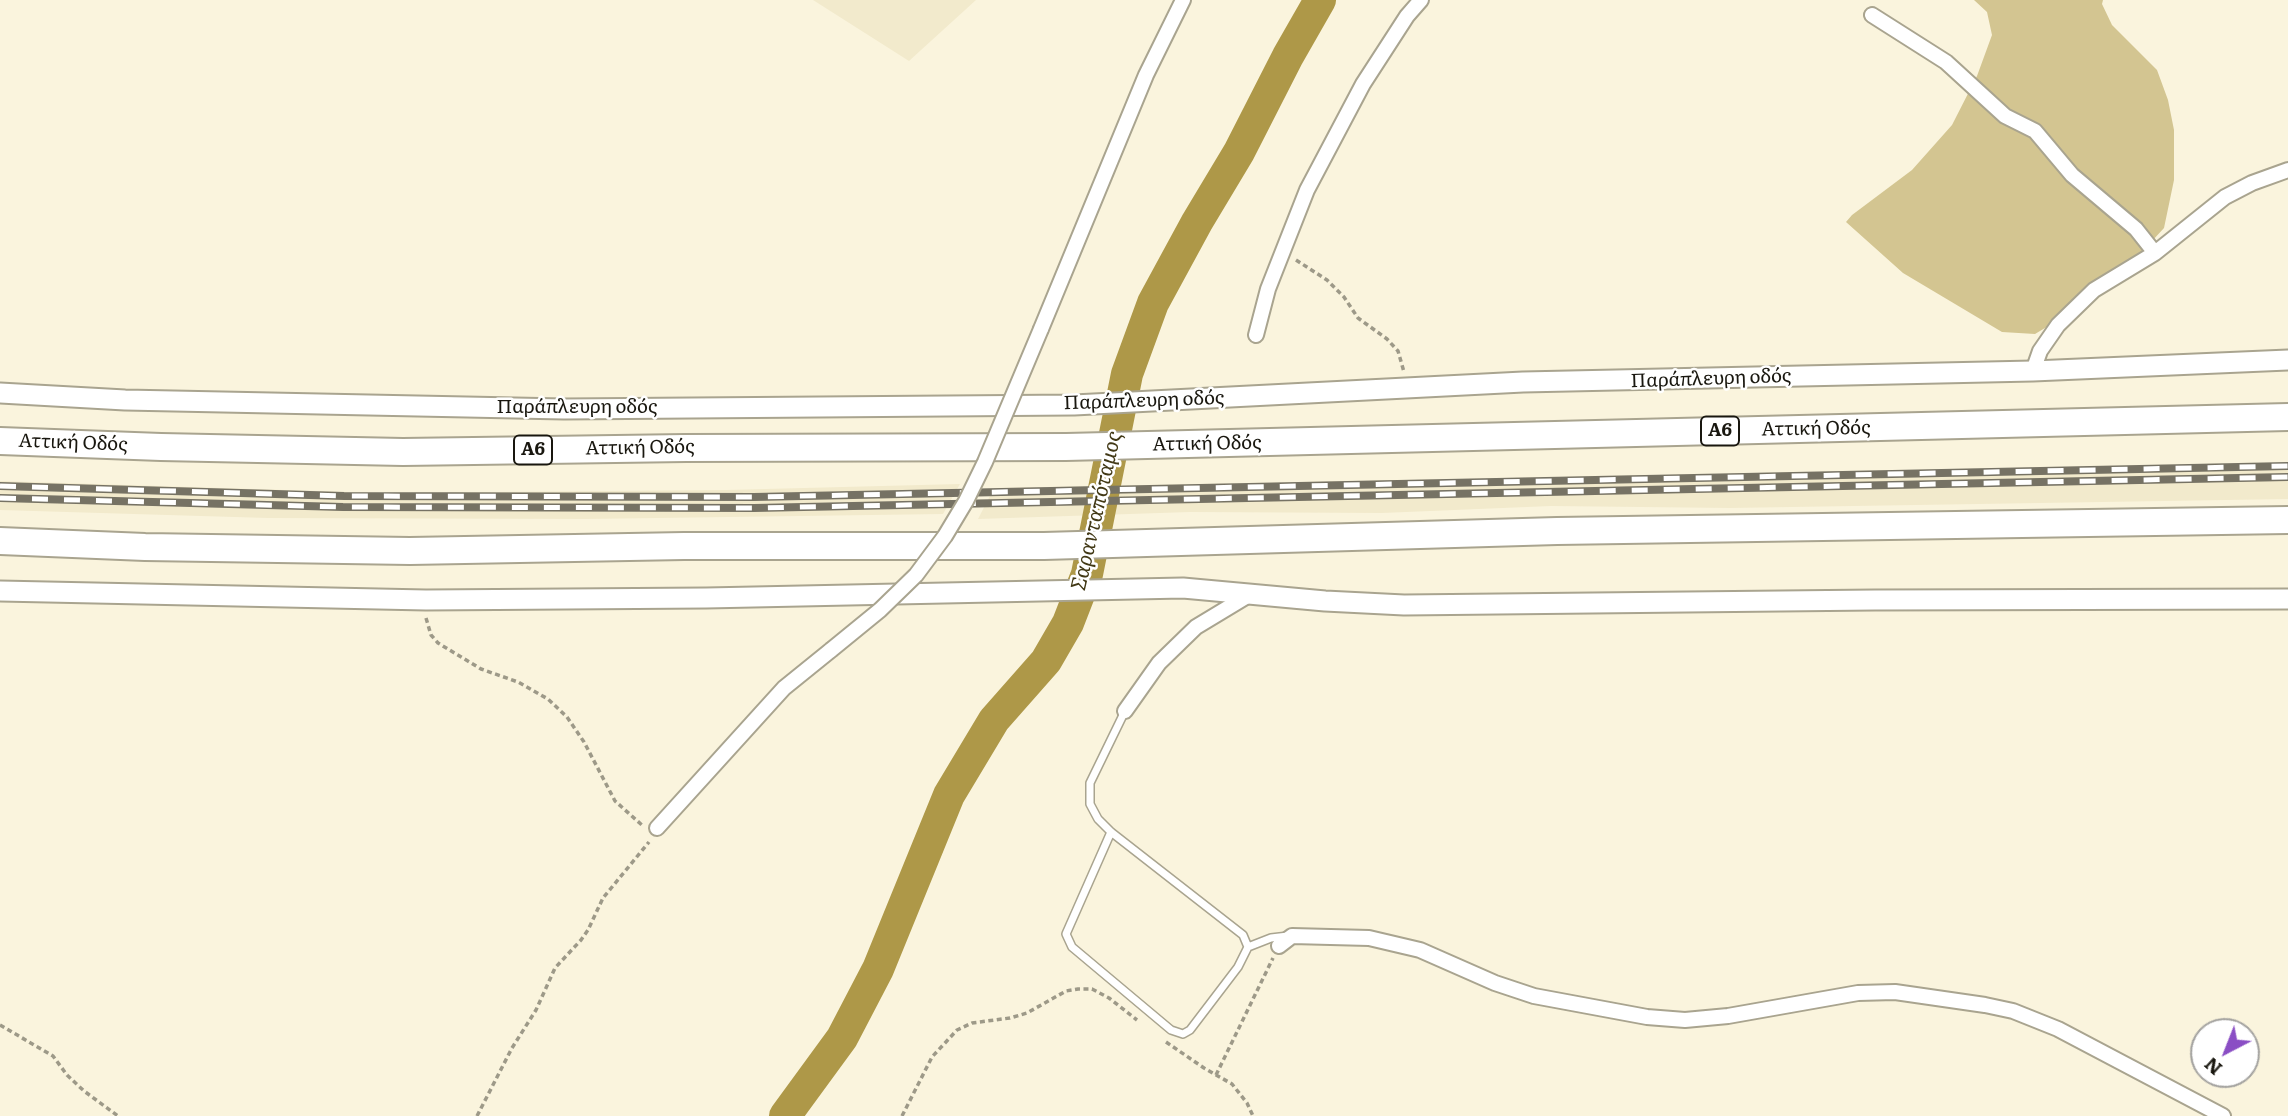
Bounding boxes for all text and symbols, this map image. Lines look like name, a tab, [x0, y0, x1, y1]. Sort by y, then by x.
street label: Παράπλευρη οδός	[1630, 365, 1792, 393]
street label: Παράπλευρη οδός	[1063, 387, 1225, 415]
street label: Παράπλευρη οδός	[497, 396, 657, 418]
road number: Α6	[1701, 416, 1739, 446]
street label: Αττική Οδός	[1761, 417, 1871, 441]
water label: Σαρανταπόταμος	[1066, 429, 1128, 593]
street label: Αττική Οδός	[18, 430, 128, 456]
street label: Αττική Οδός	[1152, 432, 1262, 456]
road number: Α6	[514, 436, 552, 464]
street label: Αττική Οδός	[585, 436, 695, 460]
north arrow	[2190, 1018, 2260, 1088]
text: N	[2197, 1051, 2228, 1083]

